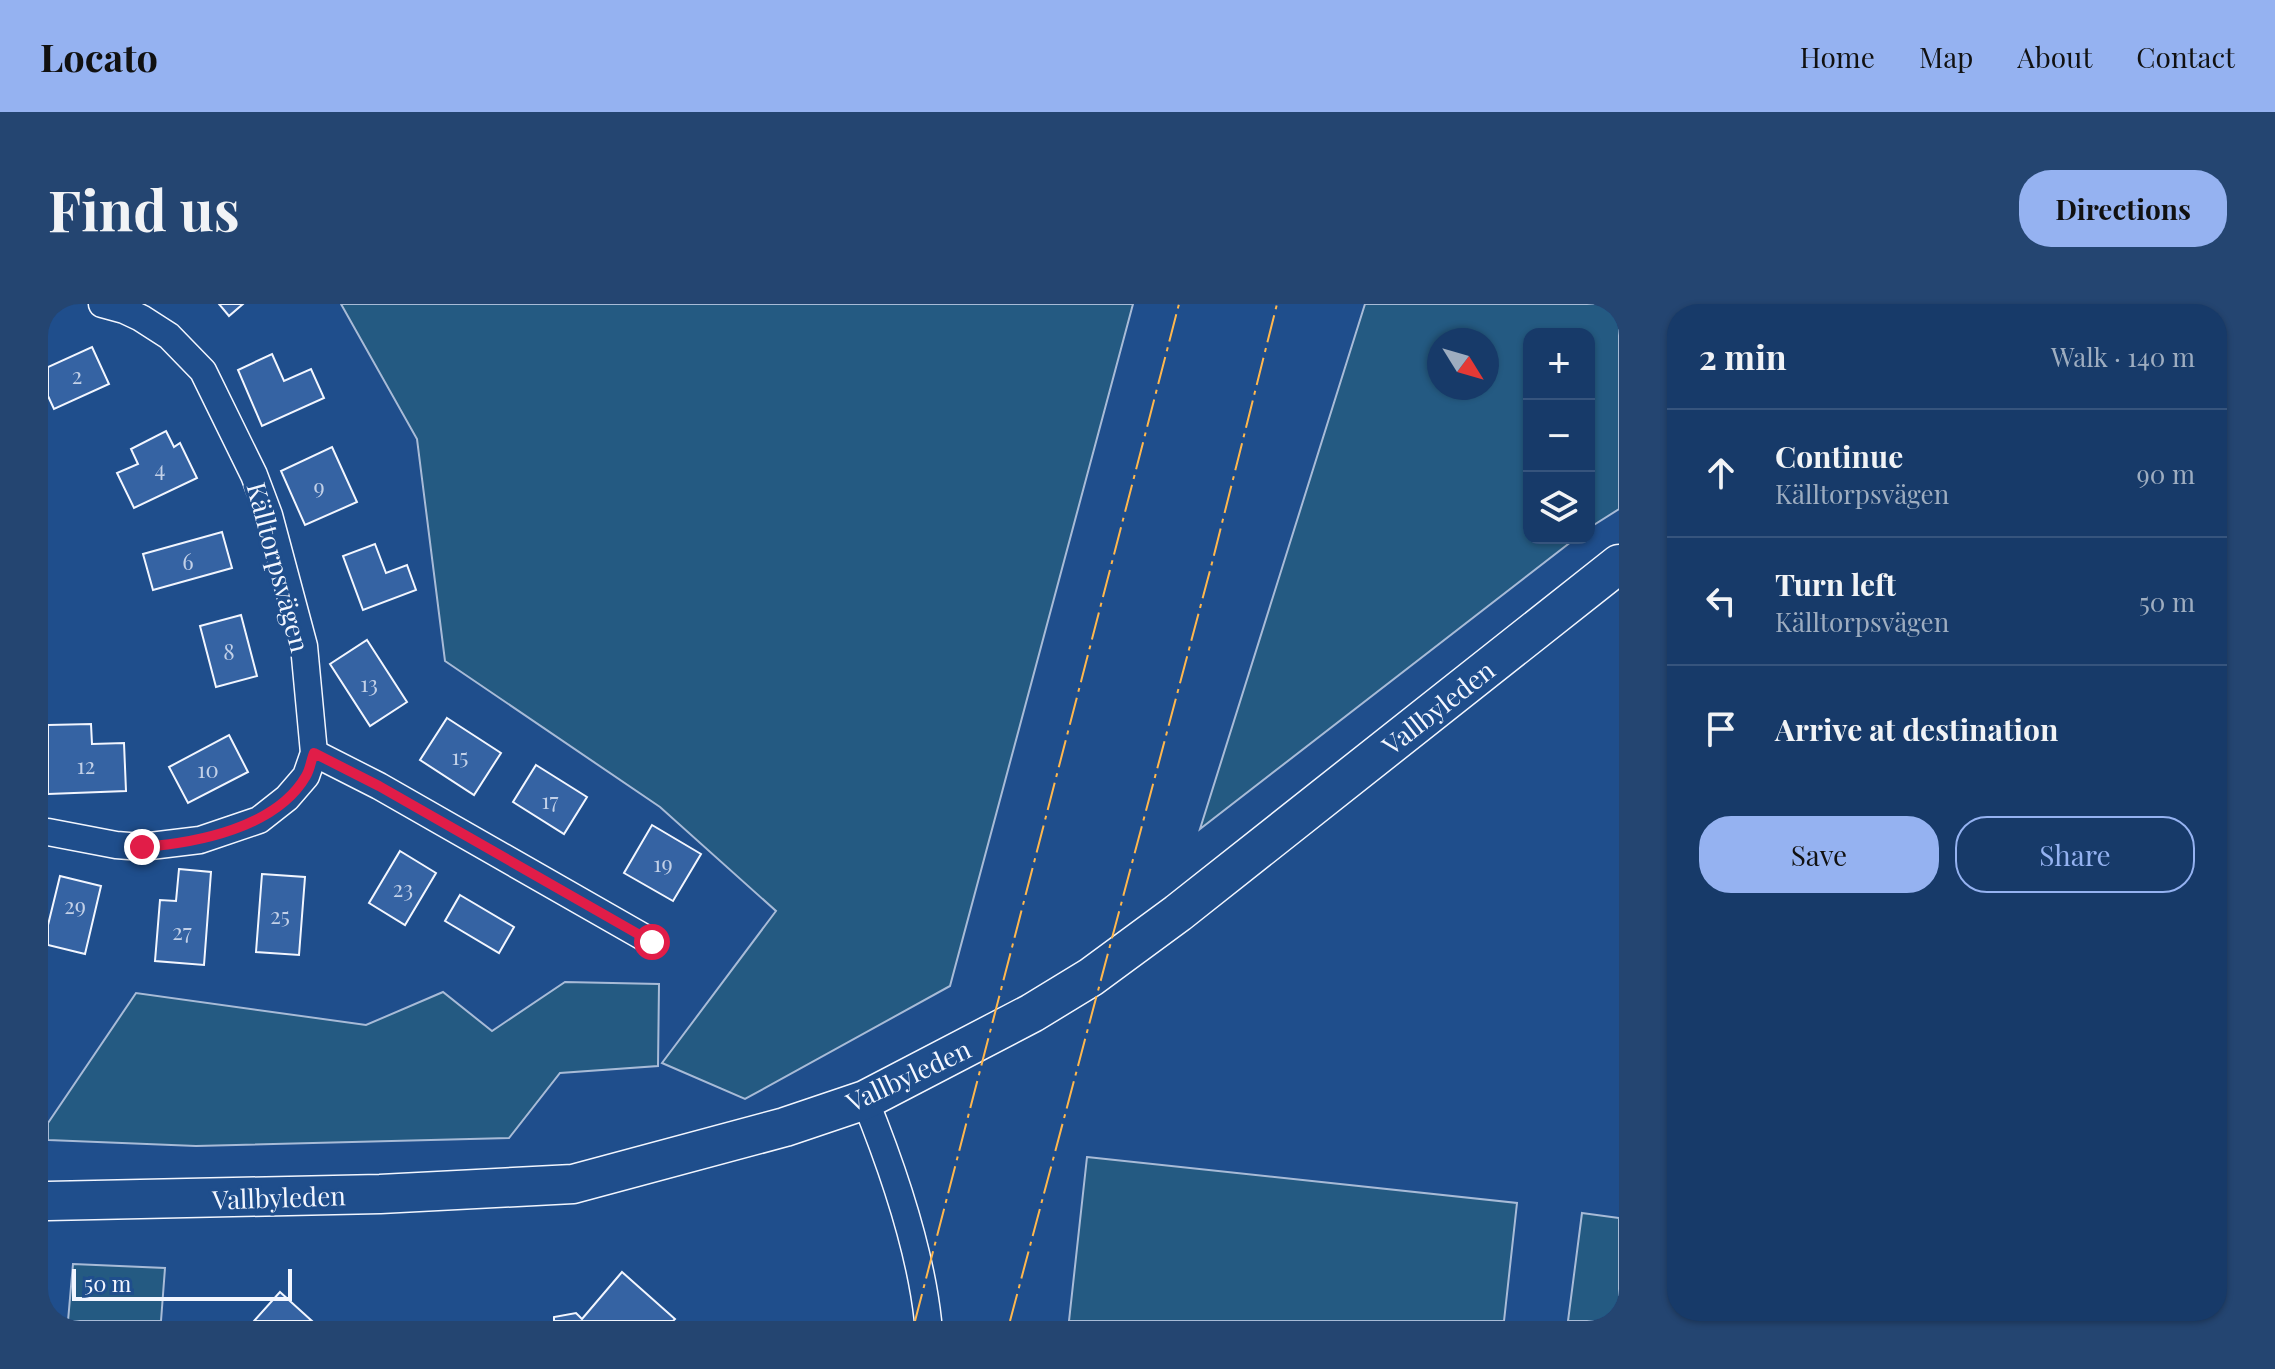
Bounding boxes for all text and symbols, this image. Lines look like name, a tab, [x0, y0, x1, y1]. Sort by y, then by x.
text: Locato	[40, 31, 158, 82]
text: Home	[1800, 38, 1875, 75]
text: Map	[1919, 38, 1973, 75]
text: About	[2017, 38, 2092, 75]
text: Contact	[2136, 38, 2235, 75]
button: Directions	[2019, 170, 2227, 247]
text: Find us	[48, 171, 240, 246]
north arrow	[1427, 328, 1499, 400]
map controls	[1523, 328, 1595, 544]
button: +	[1523, 328, 1595, 400]
text: 2 min	[1699, 333, 1787, 379]
text: Walk · 140 m	[2051, 339, 2195, 374]
house number: 2	[72, 360, 82, 390]
button: −	[1523, 400, 1595, 472]
text: Continue	[1775, 436, 1903, 476]
icon: ahead	[1699, 451, 1743, 495]
house number: 4	[155, 453, 166, 483]
text: 90 m	[2137, 456, 2195, 491]
house number: 9	[313, 471, 325, 501]
button: layers	[1523, 472, 1595, 544]
text: Källtorpsvägen	[1775, 476, 1949, 511]
street label: Källtorpsvägen	[240, 478, 319, 656]
house number: 6	[182, 546, 194, 576]
text: Turn left	[1775, 564, 1896, 604]
icon: left	[1699, 579, 1743, 623]
text: 50 m	[2139, 584, 2195, 619]
text: Källtorpsvägen	[1775, 604, 1949, 639]
house number: 8	[223, 636, 235, 666]
street label: Vallbyleden	[1374, 652, 1502, 763]
house number: 13	[360, 668, 378, 698]
icon: arrive	[1699, 707, 1743, 751]
text: Arrive at destination	[1775, 709, 2058, 749]
house number: 15	[451, 741, 469, 771]
house number: 12	[77, 750, 95, 780]
house number: 10	[197, 754, 219, 784]
house number: 17	[541, 785, 559, 815]
button: Save	[1699, 816, 1939, 893]
button: Share	[1955, 816, 2195, 893]
route end	[124, 829, 160, 865]
house number: 19	[653, 848, 673, 878]
house number: 23	[393, 873, 413, 903]
house number: 29	[64, 890, 86, 920]
house number: 25	[270, 900, 290, 930]
house number: 27	[172, 916, 192, 946]
route start	[634, 924, 670, 960]
street label: Vallbyleden	[839, 1031, 976, 1120]
street label: Vallbyleden	[211, 1177, 347, 1217]
scale bar	[72, 1265, 292, 1301]
text: 50 m	[84, 1268, 131, 1298]

